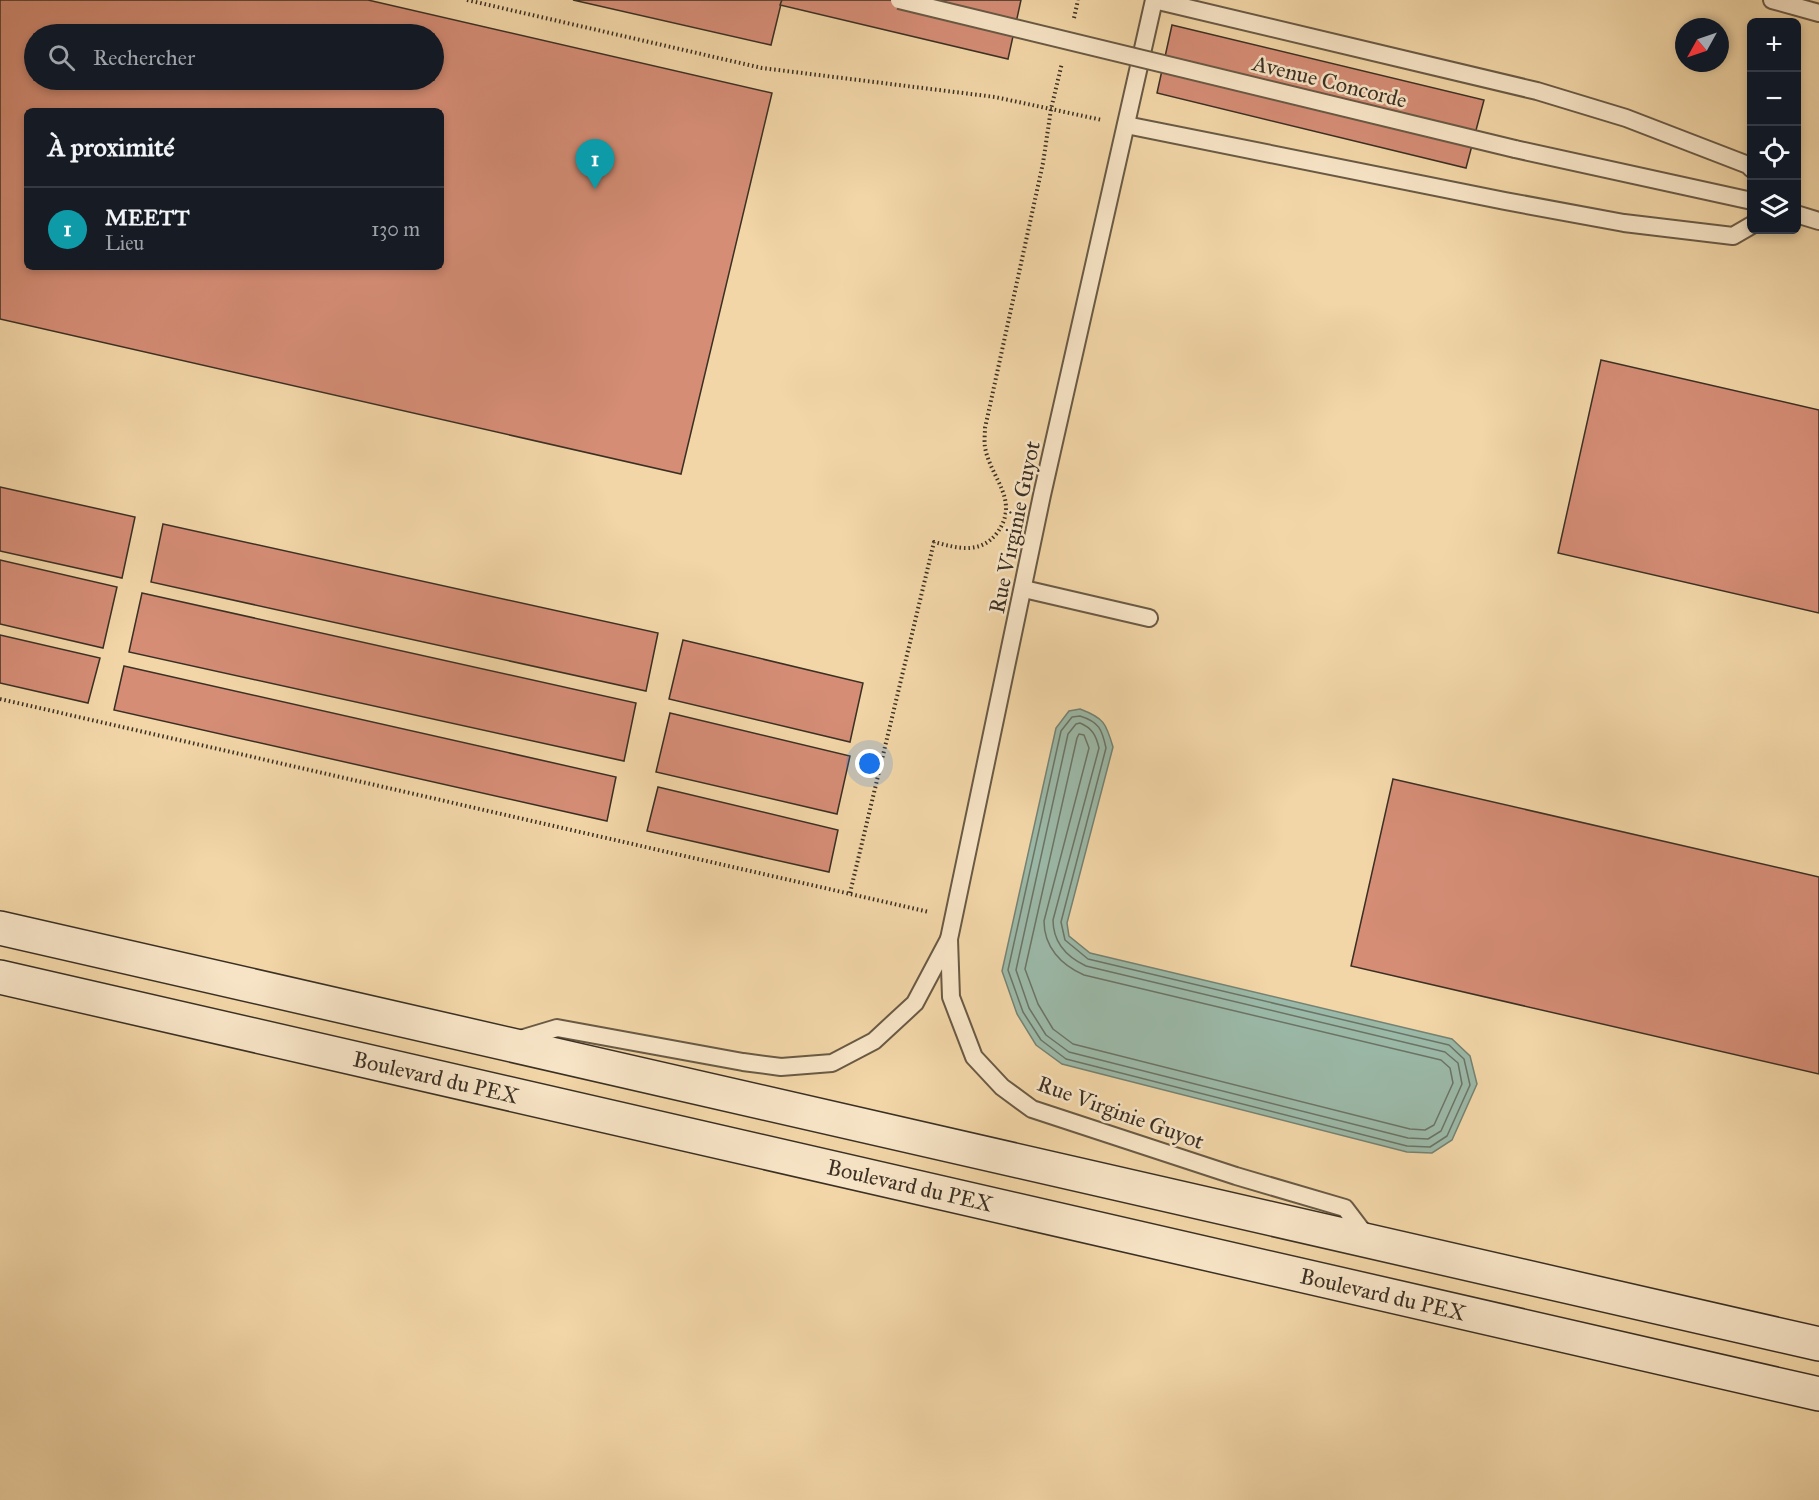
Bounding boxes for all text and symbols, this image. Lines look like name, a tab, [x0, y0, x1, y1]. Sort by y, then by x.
north arrow	[1675, 18, 1729, 72]
map controls	[1747, 18, 1801, 234]
button: +	[1747, 18, 1801, 72]
search box	[24, 24, 444, 90]
icon: search	[45, 41, 78, 74]
text: Rechercher	[93, 44, 195, 71]
street label: Avenue Concorde	[1249, 49, 1410, 114]
button: −	[1747, 72, 1801, 126]
button: locate	[1747, 126, 1801, 180]
text: À proximité	[48, 131, 174, 163]
pin: 1	[576, 140, 614, 189]
button: layers	[1747, 180, 1801, 234]
text: MEETT	[105, 204, 190, 231]
text: 1	[64, 217, 71, 241]
text: 130 m	[371, 217, 420, 241]
text: Lieu	[105, 231, 144, 255]
street label: Rue Virginie Guyot	[983, 438, 1046, 616]
your location	[855, 749, 884, 778]
street label: Boulevard du PEX	[350, 1045, 521, 1110]
street label: Rue Virginie Guyot	[1034, 1070, 1208, 1155]
street label: Boulevard du PEX	[824, 1153, 995, 1218]
street label: Boulevard du PEX	[1297, 1262, 1468, 1327]

